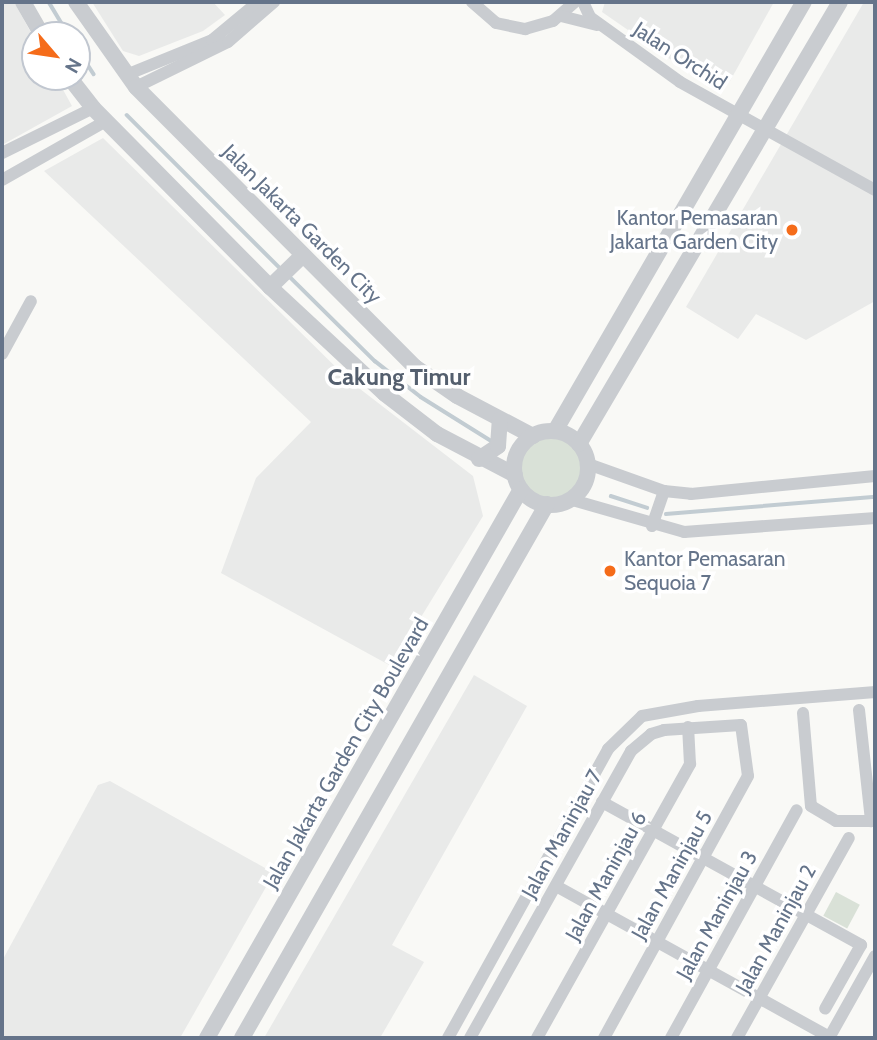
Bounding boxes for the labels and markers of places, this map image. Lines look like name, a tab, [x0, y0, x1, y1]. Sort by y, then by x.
place label: Kantor Pemasaran Jakarta Garden City	[610, 205, 778, 255]
marker: Kantor Pemasaran Jakarta Garden City	[784, 222, 800, 238]
place label: Kantor Pemasaran Sequoia 7	[624, 546, 786, 596]
marker: Kantor Pemasaran Sequoia 7	[602, 563, 618, 579]

